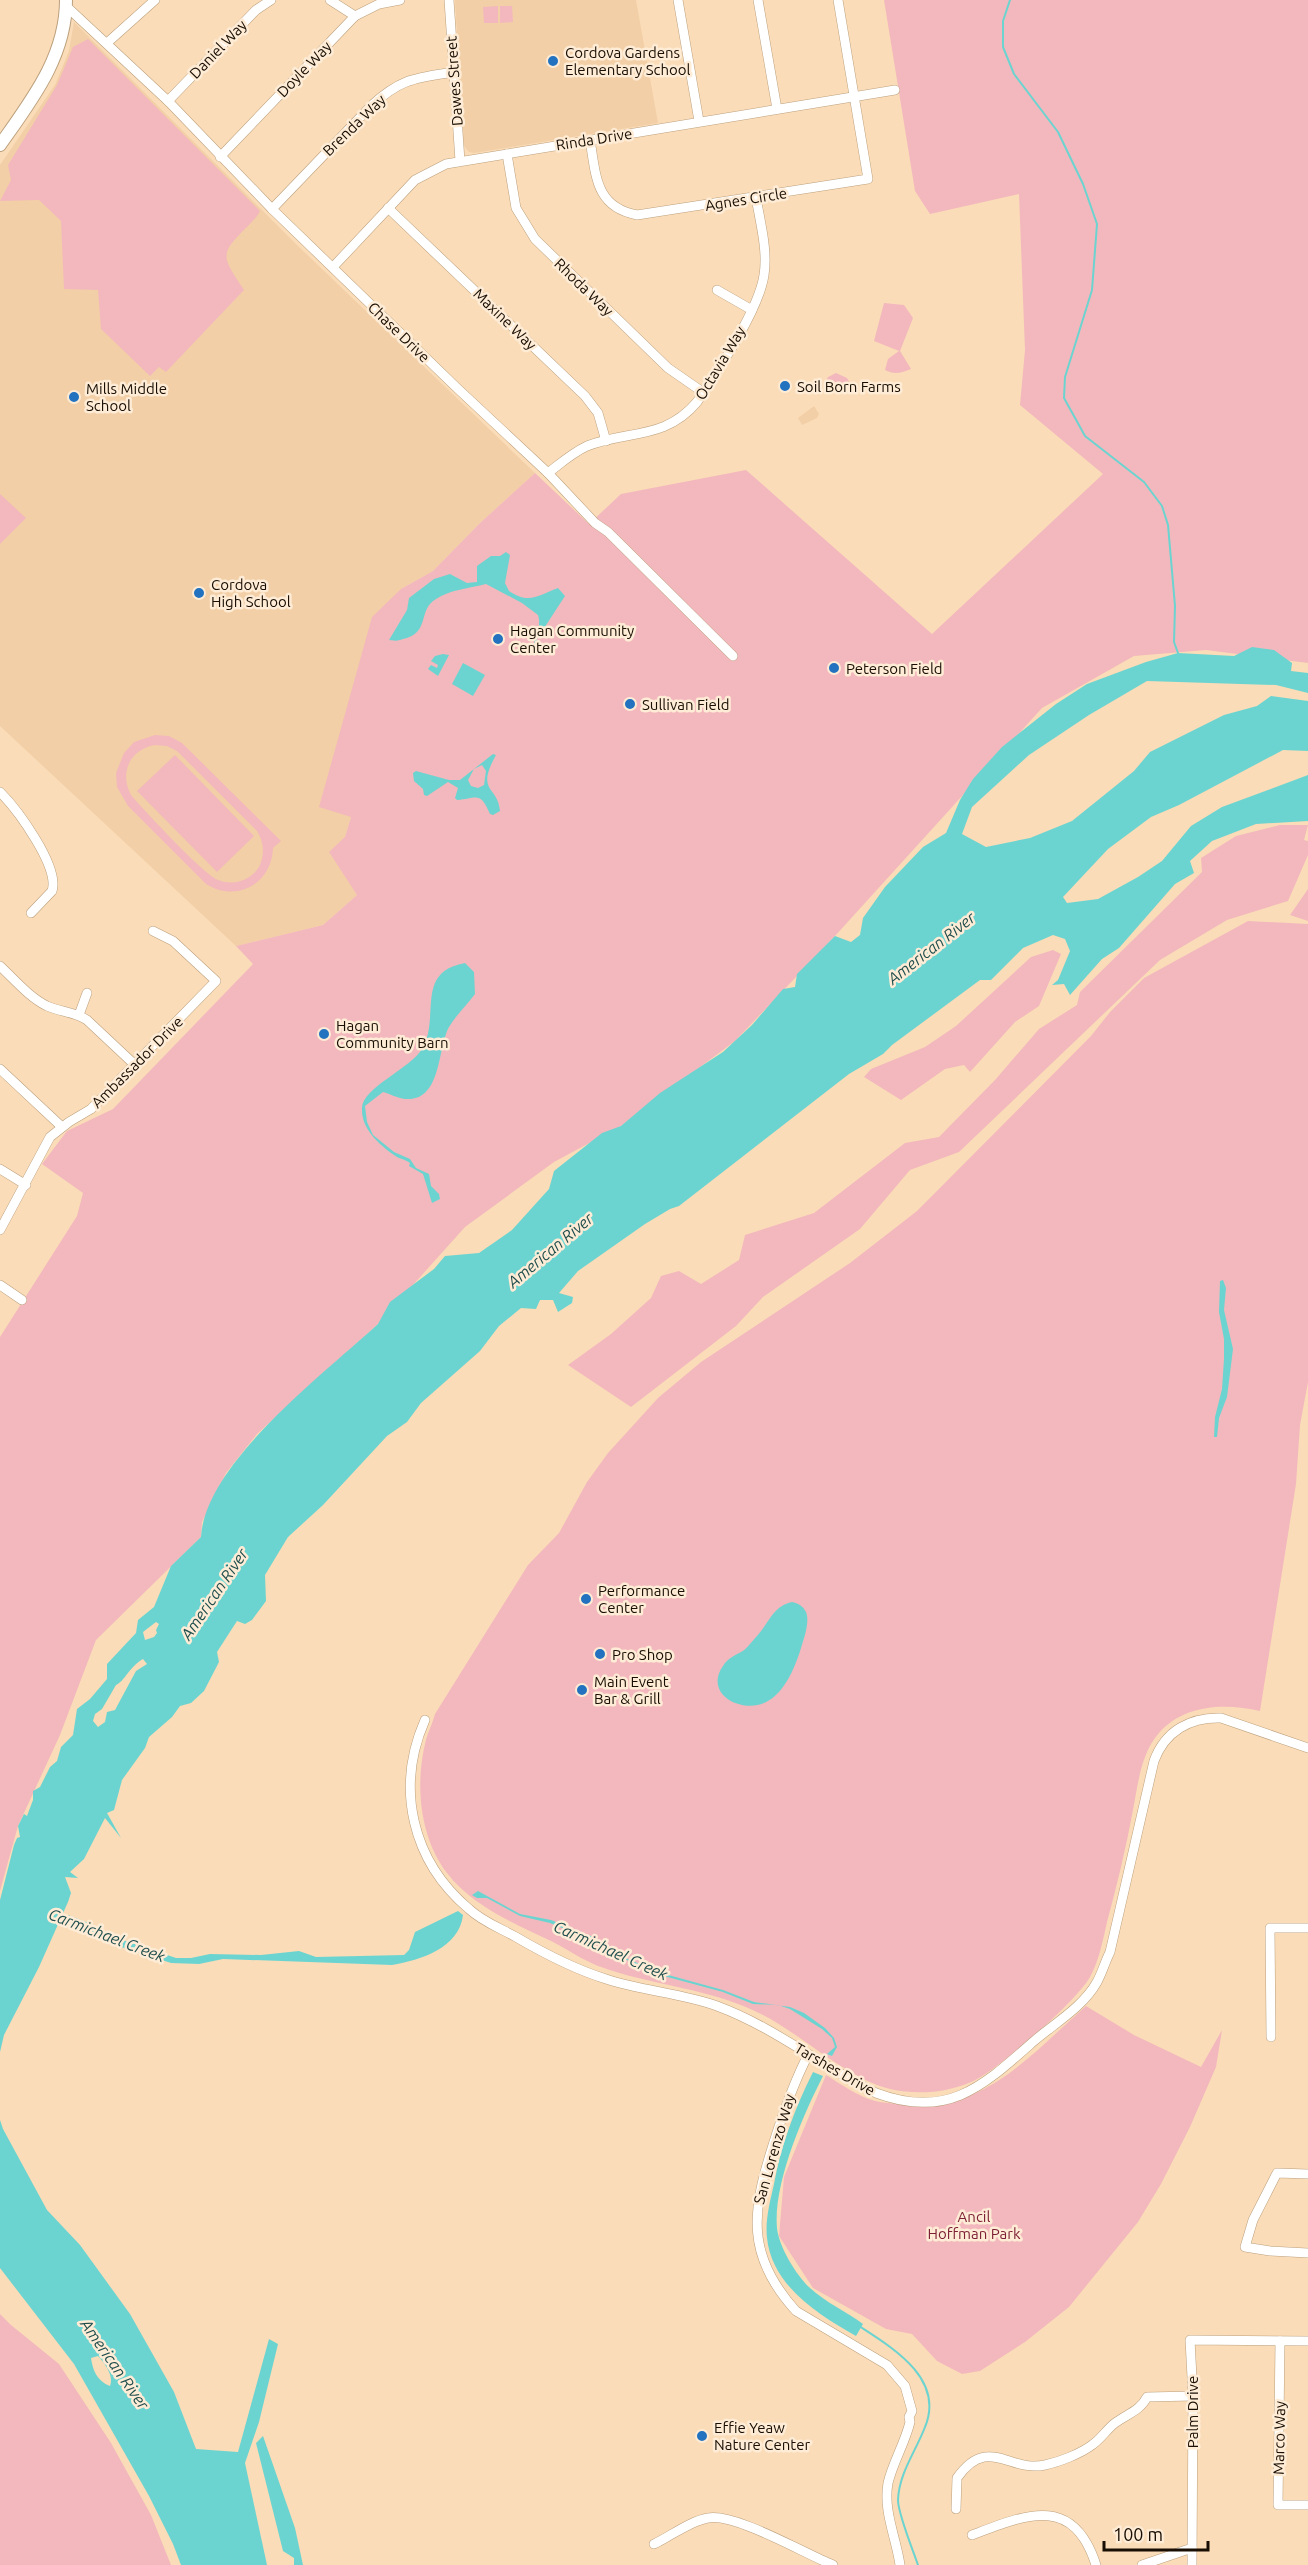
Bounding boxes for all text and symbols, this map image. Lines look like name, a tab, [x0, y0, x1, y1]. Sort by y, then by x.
street label: Daniel Way	[186, 16, 250, 82]
street label: Dawes Street	[442, 35, 466, 126]
street label: Doyle Way	[273, 38, 335, 100]
place label: Cordova Gardens Elementary School	[565, 44, 691, 78]
marker: Cordova Gardens Elementary School	[546, 54, 560, 68]
street label: Brenda Way	[319, 91, 389, 159]
street label: Rinda Drive	[555, 125, 633, 153]
street label: Agnes Circle	[704, 184, 788, 214]
street label: Rhoda Way	[551, 255, 617, 319]
street label: Maxine Way	[470, 285, 540, 353]
street label: Chase Drive	[365, 298, 433, 366]
street label: Octavia Way	[691, 323, 749, 403]
place label: Soil Born Farms	[797, 378, 901, 395]
marker: Soil Born Farms	[778, 379, 792, 393]
place label: Mills Middle School	[86, 380, 167, 414]
marker: Mills Middle School	[67, 390, 81, 404]
place label: Cordova High School	[211, 576, 291, 610]
marker: Cordova High School	[192, 586, 206, 600]
place label: Hagan Community Center	[510, 622, 634, 656]
marker: Hagan Community Center	[491, 632, 505, 646]
place label: Peterson Field	[846, 660, 943, 677]
marker: Peterson Field	[827, 661, 841, 675]
place label: Sullivan Field	[642, 696, 729, 713]
marker: Sullivan Field	[623, 697, 637, 711]
water label: American River	[883, 908, 979, 988]
street label: Ambassador Drive	[88, 1013, 186, 1111]
place label: Hagan Community Barn	[336, 1017, 449, 1051]
marker: Hagan Community Barn	[317, 1027, 331, 1041]
water label: American River	[503, 1208, 597, 1292]
water label: American River	[176, 1544, 252, 1644]
place label: Performance Center	[598, 1582, 685, 1616]
marker: Performance Center	[579, 1592, 593, 1606]
place label: Pro Shop	[612, 1646, 673, 1663]
marker: Pro Shop	[593, 1647, 607, 1661]
place label: Main Event Bar & Grill	[594, 1673, 669, 1707]
marker: Main Event Bar & Grill	[575, 1683, 589, 1697]
water label: Carmichael Creek	[46, 1905, 169, 1966]
water label: Carmichael Creek	[551, 1917, 672, 1984]
street label: Tarshes Drive	[792, 2039, 878, 2099]
street label: San Lorenzo Way	[750, 2092, 798, 2206]
park label: Ancil Hoffman Park	[927, 2208, 1021, 2242]
water label: American River	[77, 2315, 153, 2413]
street label: Palm Drive	[1184, 2376, 1201, 2448]
street label: Marco Way	[1270, 2401, 1288, 2475]
place label: Effie Yeaw Nature Center	[714, 2419, 810, 2453]
marker: Effie Yeaw Nature Center	[695, 2429, 709, 2443]
scale bar	[1104, 2514, 1208, 2552]
text: 100 m	[1113, 2524, 1163, 2544]

